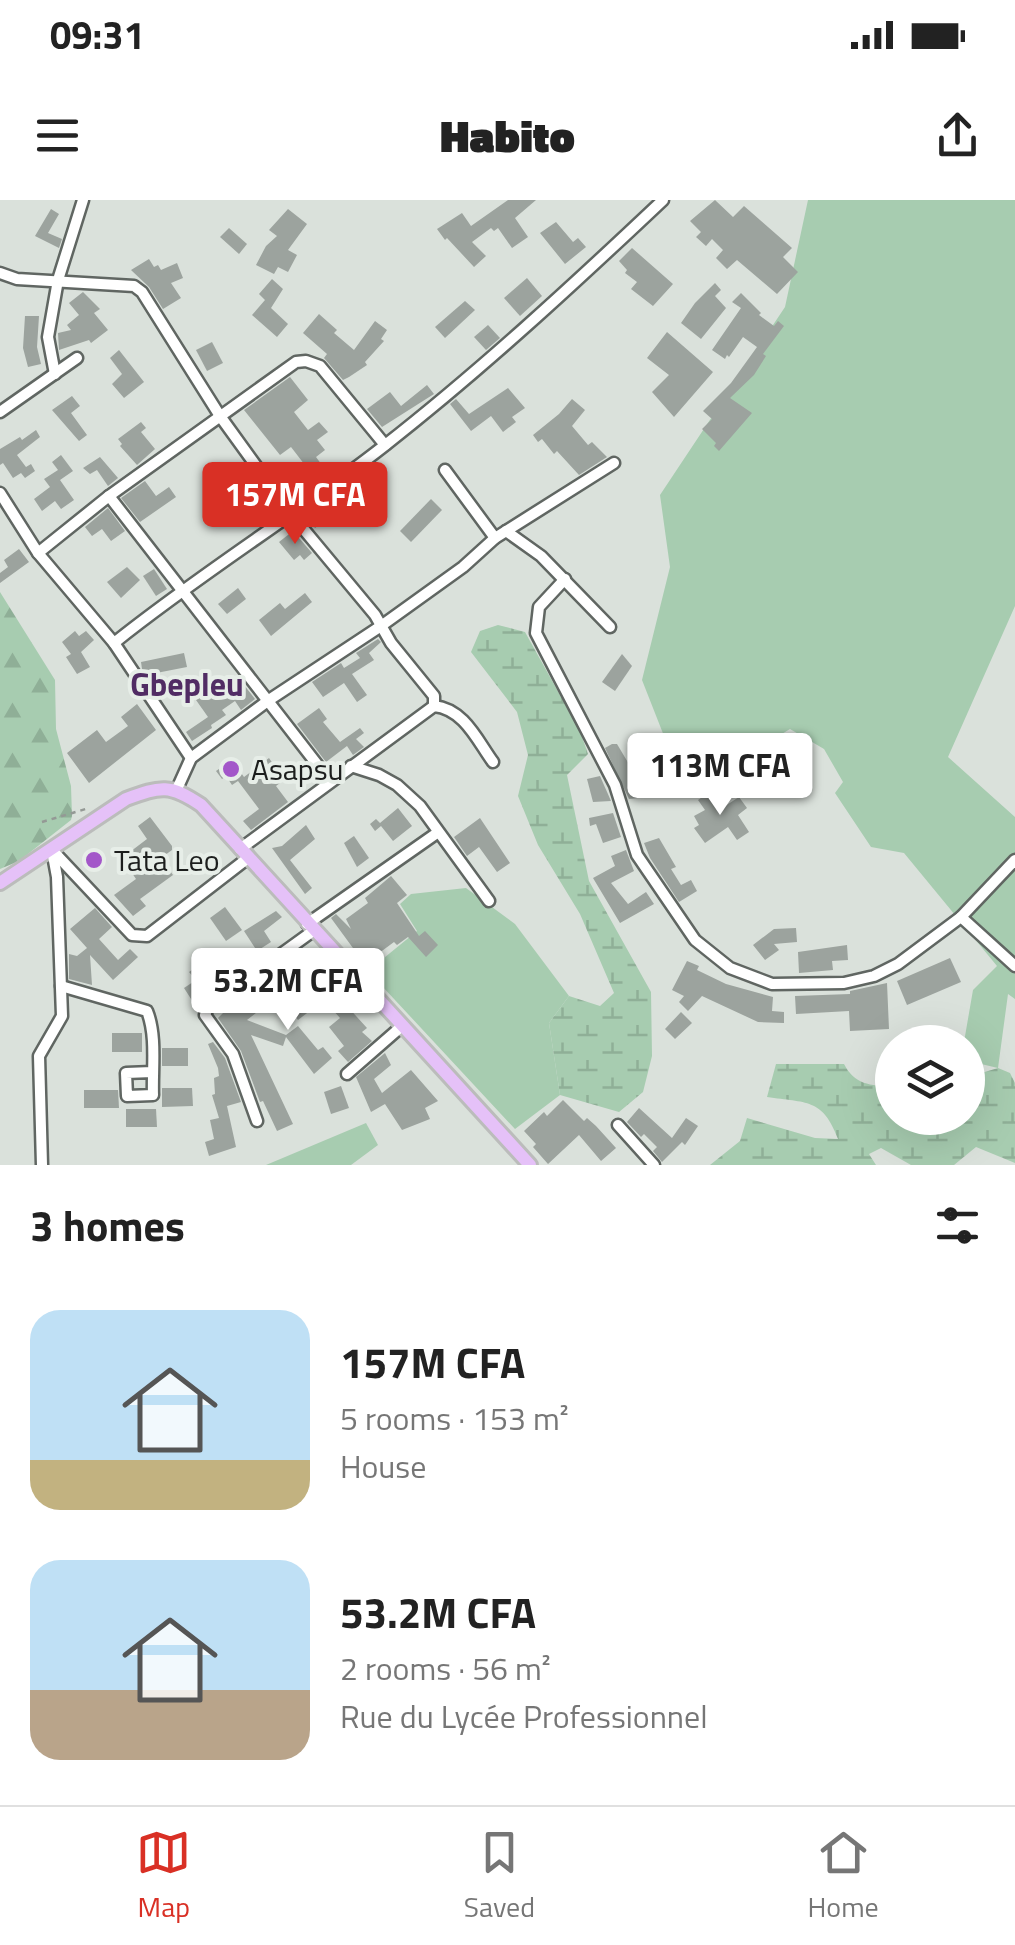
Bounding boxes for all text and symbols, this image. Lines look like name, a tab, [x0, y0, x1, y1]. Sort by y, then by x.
text: 09:31	[50, 6, 145, 64]
text: Habito	[440, 101, 575, 169]
icon: menu	[30, 108, 85, 163]
icon: share	[930, 108, 985, 163]
pin: 157M CFA	[192, 462, 398, 547]
text: 157M CFA	[224, 470, 366, 518]
district label: Gbepleu	[130, 660, 244, 708]
pin: 113M CFA	[617, 733, 823, 818]
text: 113M CFA	[649, 741, 791, 789]
place label: Asapsu	[251, 746, 344, 792]
marker: Asapsu	[220, 758, 242, 780]
place label: Tata Leo	[114, 837, 220, 883]
marker: Tata Leo	[83, 849, 105, 871]
pin: 53.2M CFA	[174, 948, 402, 1033]
text: 53.2M CFA	[213, 956, 363, 1004]
map controls	[875, 1025, 985, 1135]
button: layers	[875, 1025, 985, 1135]
text: 3 homes	[30, 1193, 185, 1257]
icon: filters	[930, 1198, 985, 1253]
text: 157M CFA	[340, 1330, 525, 1394]
icon: home	[110, 1350, 230, 1470]
text: 5 rooms · 153 m²	[340, 1394, 569, 1442]
text: House	[340, 1442, 426, 1490]
text: 53.2M CFA	[340, 1580, 536, 1644]
icon: home	[110, 1600, 230, 1720]
text: 2 rooms · 56 m²	[340, 1644, 551, 1692]
text: Rue du Lycée Professionnel	[340, 1692, 708, 1740]
tab: Map	[136, 1825, 191, 1928]
tab: Saved	[464, 1825, 535, 1928]
tab: Home	[808, 1825, 879, 1928]

